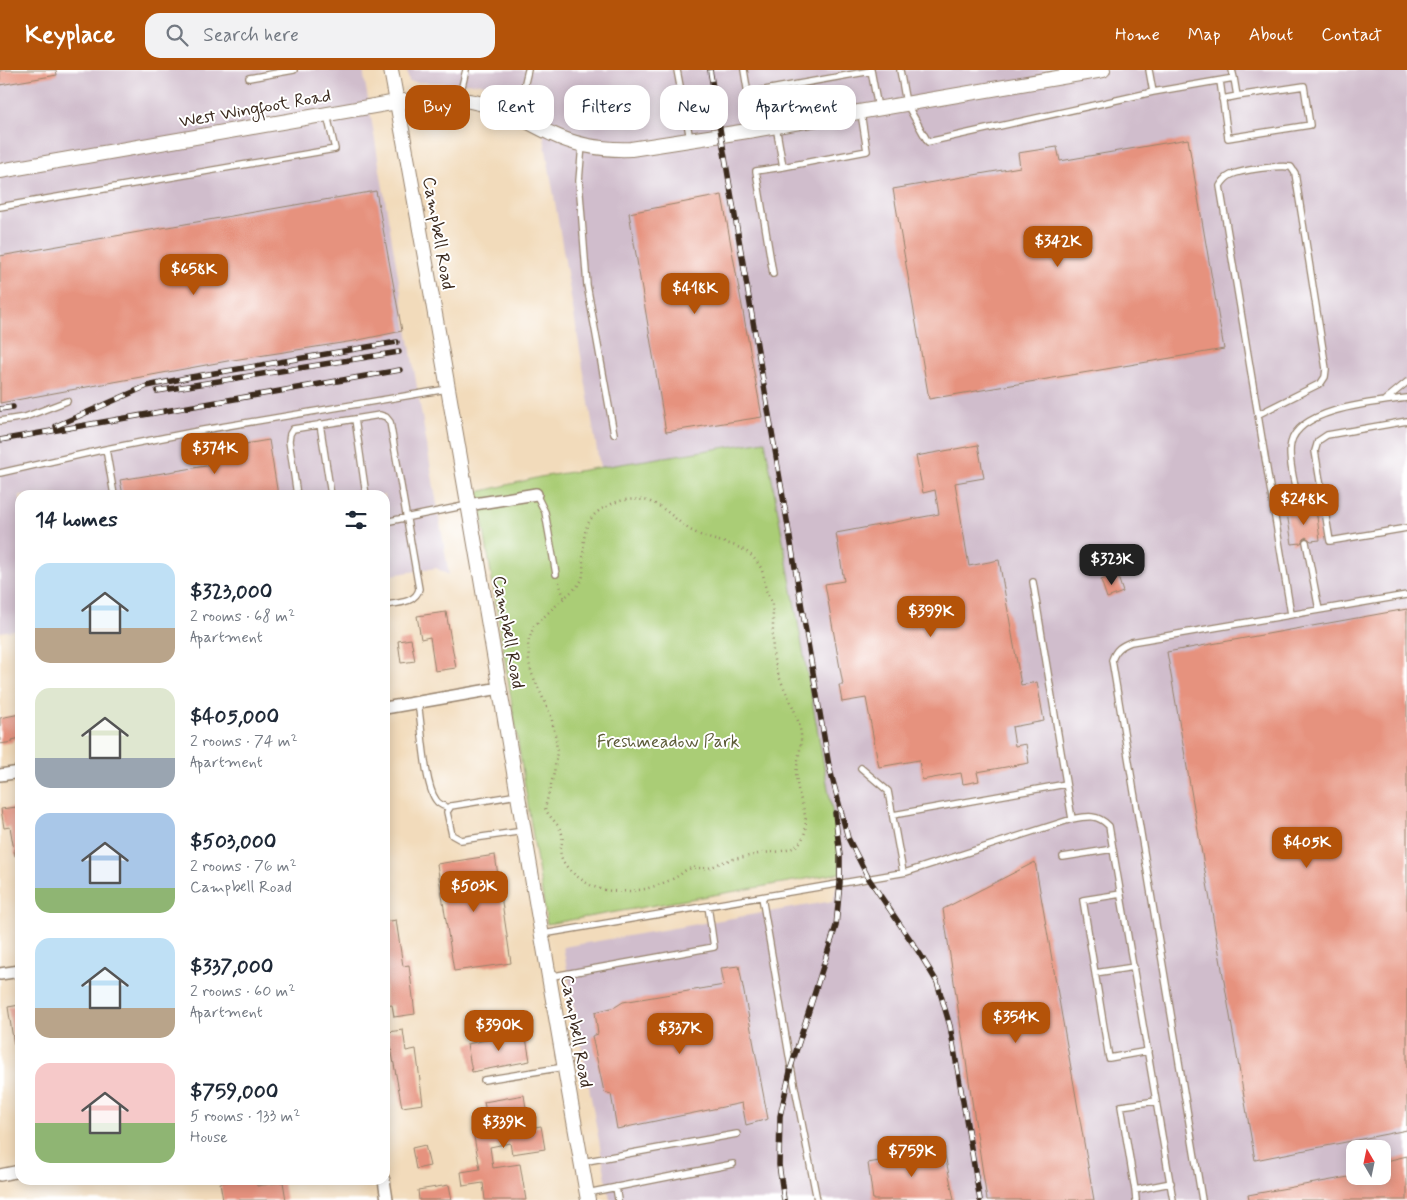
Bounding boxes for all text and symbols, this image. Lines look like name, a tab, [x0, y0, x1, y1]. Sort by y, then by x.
search box	[145, 13, 495, 58]
text: Keyplace	[25, 20, 115, 51]
icon: search	[163, 21, 191, 49]
text: Search here	[203, 23, 299, 48]
text: Home	[1115, 23, 1160, 47]
text: Map	[1188, 23, 1221, 47]
text: About	[1249, 23, 1293, 47]
text: Contact	[1321, 23, 1382, 47]
street label: West Wingfoot Road	[177, 84, 333, 136]
chip: Buy	[405, 85, 470, 130]
chip: Rent	[480, 85, 554, 130]
chip: Filters	[564, 85, 650, 130]
chip: New	[660, 85, 728, 130]
chip: Apartment	[738, 85, 856, 130]
street label: Campbell Road	[416, 175, 460, 292]
pin: $342K	[1023, 226, 1093, 268]
text: $342K	[1034, 231, 1082, 252]
pin: $658K	[159, 254, 229, 296]
text: $658K	[171, 259, 217, 280]
pin: $418K	[660, 272, 730, 315]
text: $418K	[672, 278, 718, 299]
pin: $374K	[180, 432, 250, 475]
text: $374K	[192, 438, 238, 459]
pin: $248K	[1269, 484, 1339, 526]
text: $248K	[1281, 489, 1327, 510]
text: 14 homes	[35, 506, 118, 534]
icon: filters	[342, 506, 370, 534]
pin: $323K	[1077, 544, 1147, 586]
text: $323K	[1091, 549, 1133, 570]
street label: Campbell Road	[486, 574, 530, 691]
text: $323,000	[190, 578, 272, 606]
icon: home	[75, 583, 135, 643]
pin: $399K	[896, 596, 966, 638]
text: $399K	[908, 601, 954, 622]
text: 2 rooms · 68 m²	[190, 606, 295, 627]
text: Apartment	[190, 627, 263, 648]
text: $405,000	[190, 703, 279, 731]
icon: home	[75, 708, 135, 768]
park label: Freshmeadow Park	[597, 730, 739, 754]
text: 2 rooms · 74 m²	[190, 731, 298, 752]
text: Apartment	[190, 752, 263, 773]
pin: $405K	[1272, 826, 1342, 869]
text: $503,000	[190, 828, 276, 856]
text: $405K	[1283, 832, 1331, 853]
icon: home	[75, 833, 135, 893]
text: 2 rooms · 76 m²	[190, 856, 297, 877]
pin: $503K	[439, 870, 509, 913]
text: $503K	[451, 876, 497, 897]
text: Campbell Road	[190, 877, 292, 898]
text: $337,000	[190, 953, 273, 981]
icon: home	[75, 958, 135, 1018]
street label: Campbell Road	[554, 973, 598, 1090]
text: 2 rooms · 60 m²	[190, 981, 295, 1002]
text: Apartment	[190, 1002, 263, 1023]
pin: $354K	[981, 1002, 1051, 1044]
text: $354K	[993, 1007, 1039, 1028]
pin: $390K	[464, 1010, 534, 1052]
pin: $337K	[645, 1012, 715, 1055]
text: $390K	[475, 1015, 523, 1036]
text: $337K	[658, 1018, 702, 1039]
text: $759,000	[190, 1078, 278, 1106]
icon: home	[75, 1083, 135, 1143]
text: 5 rooms · 133 m²	[190, 1106, 300, 1127]
pin: $339K	[469, 1106, 539, 1149]
text: $339K	[482, 1112, 526, 1133]
text: House	[190, 1127, 228, 1148]
pin: $759K	[877, 1136, 947, 1178]
north arrow	[1346, 1140, 1391, 1185]
map controls	[1346, 1140, 1391, 1185]
text: $759K	[888, 1141, 936, 1162]

